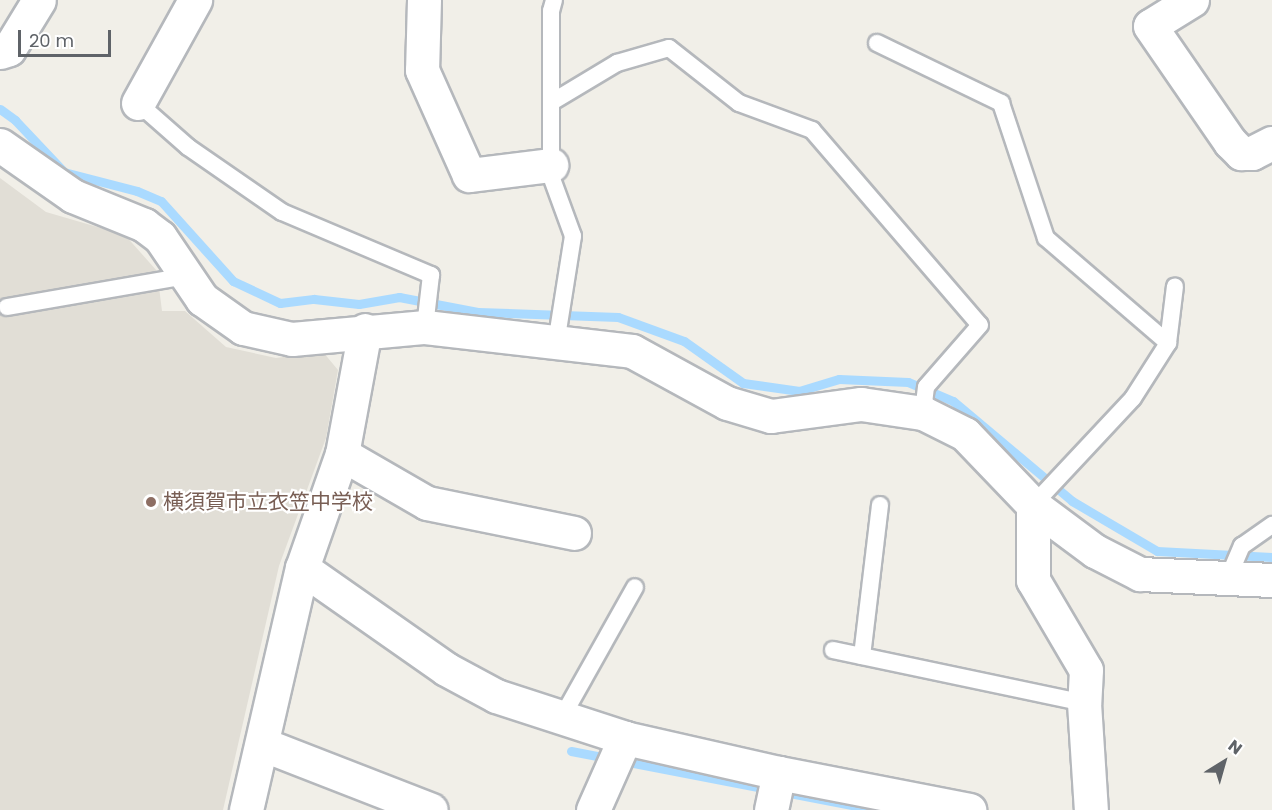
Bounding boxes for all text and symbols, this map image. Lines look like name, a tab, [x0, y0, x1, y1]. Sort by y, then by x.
scale bar	[21, 18, 114, 56]
text: 20 m	[29, 28, 74, 53]
place label: 横須賀市立衣笠中学校	[163, 489, 373, 515]
marker: 横須賀市立衣笠中学校	[144, 495, 158, 509]
north arrow	[1194, 732, 1254, 792]
text: N	[1223, 734, 1247, 760]

